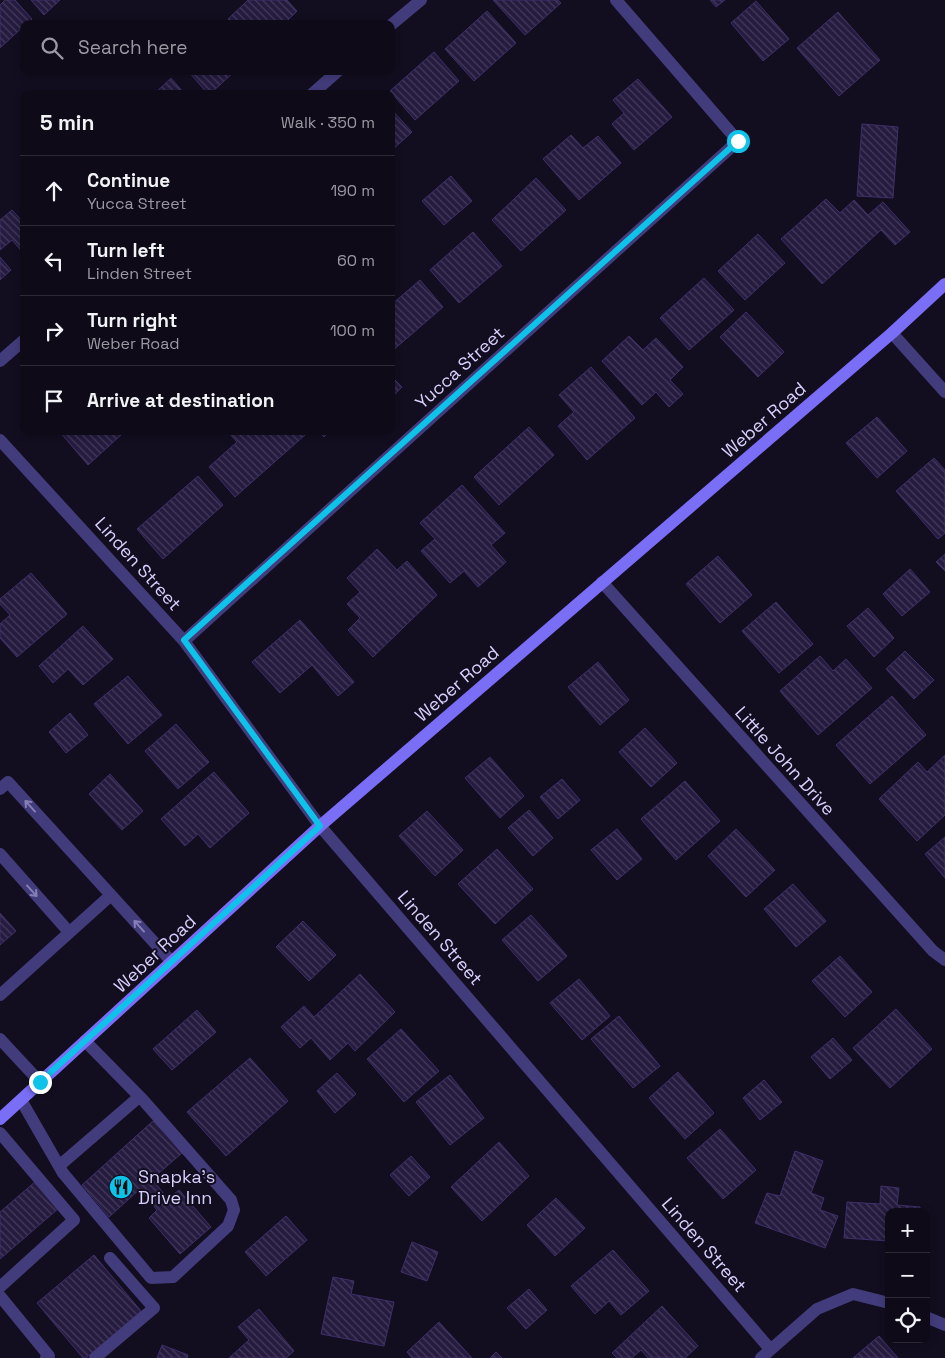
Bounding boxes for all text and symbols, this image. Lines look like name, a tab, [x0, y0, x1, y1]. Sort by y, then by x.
search box	[20, 20, 395, 75]
icon: search	[38, 34, 66, 62]
text: Search here	[78, 35, 188, 60]
text: 5 min	[40, 109, 94, 136]
text: Walk · 350 m	[281, 112, 375, 133]
route start	[727, 130, 750, 153]
text: Continue	[87, 168, 170, 193]
icon: ahead	[40, 177, 68, 205]
text: 190 m	[330, 180, 375, 201]
text: Yucca Street	[87, 193, 187, 214]
text: Turn left	[87, 238, 165, 263]
icon: left	[40, 247, 68, 275]
text: 60 m	[337, 250, 375, 271]
text: Linden Street	[87, 263, 192, 284]
text: Turn right	[87, 308, 177, 333]
icon: right	[40, 317, 68, 345]
text: 100 m	[330, 320, 375, 341]
street label: Yucca Street	[410, 322, 509, 414]
text: Weber Road	[87, 333, 179, 354]
street label: Weber Road	[717, 377, 810, 462]
icon: arrive	[40, 387, 68, 415]
text: Arrive at destination	[87, 388, 275, 413]
street label: Linden Street	[90, 512, 186, 615]
street label: Weber Road	[410, 641, 503, 726]
street label: Little John Drive	[730, 701, 840, 820]
one-way arrow	[24, 799, 36, 812]
one-way arrow	[27, 884, 38, 897]
street label: Linden Street	[393, 886, 488, 990]
street label: Weber Road	[109, 910, 201, 998]
one-way arrow	[133, 919, 145, 932]
route end	[29, 1071, 52, 1094]
place label: Snapka's Drive Inn	[138, 1165, 215, 1209]
restaurant icon: Snapka's Drive Inn	[108, 1174, 134, 1200]
street label: Linden Street	[657, 1193, 752, 1297]
map controls	[885, 1208, 930, 1343]
button: +	[885, 1208, 930, 1253]
button: −	[885, 1253, 930, 1298]
button: locate	[885, 1298, 930, 1343]

